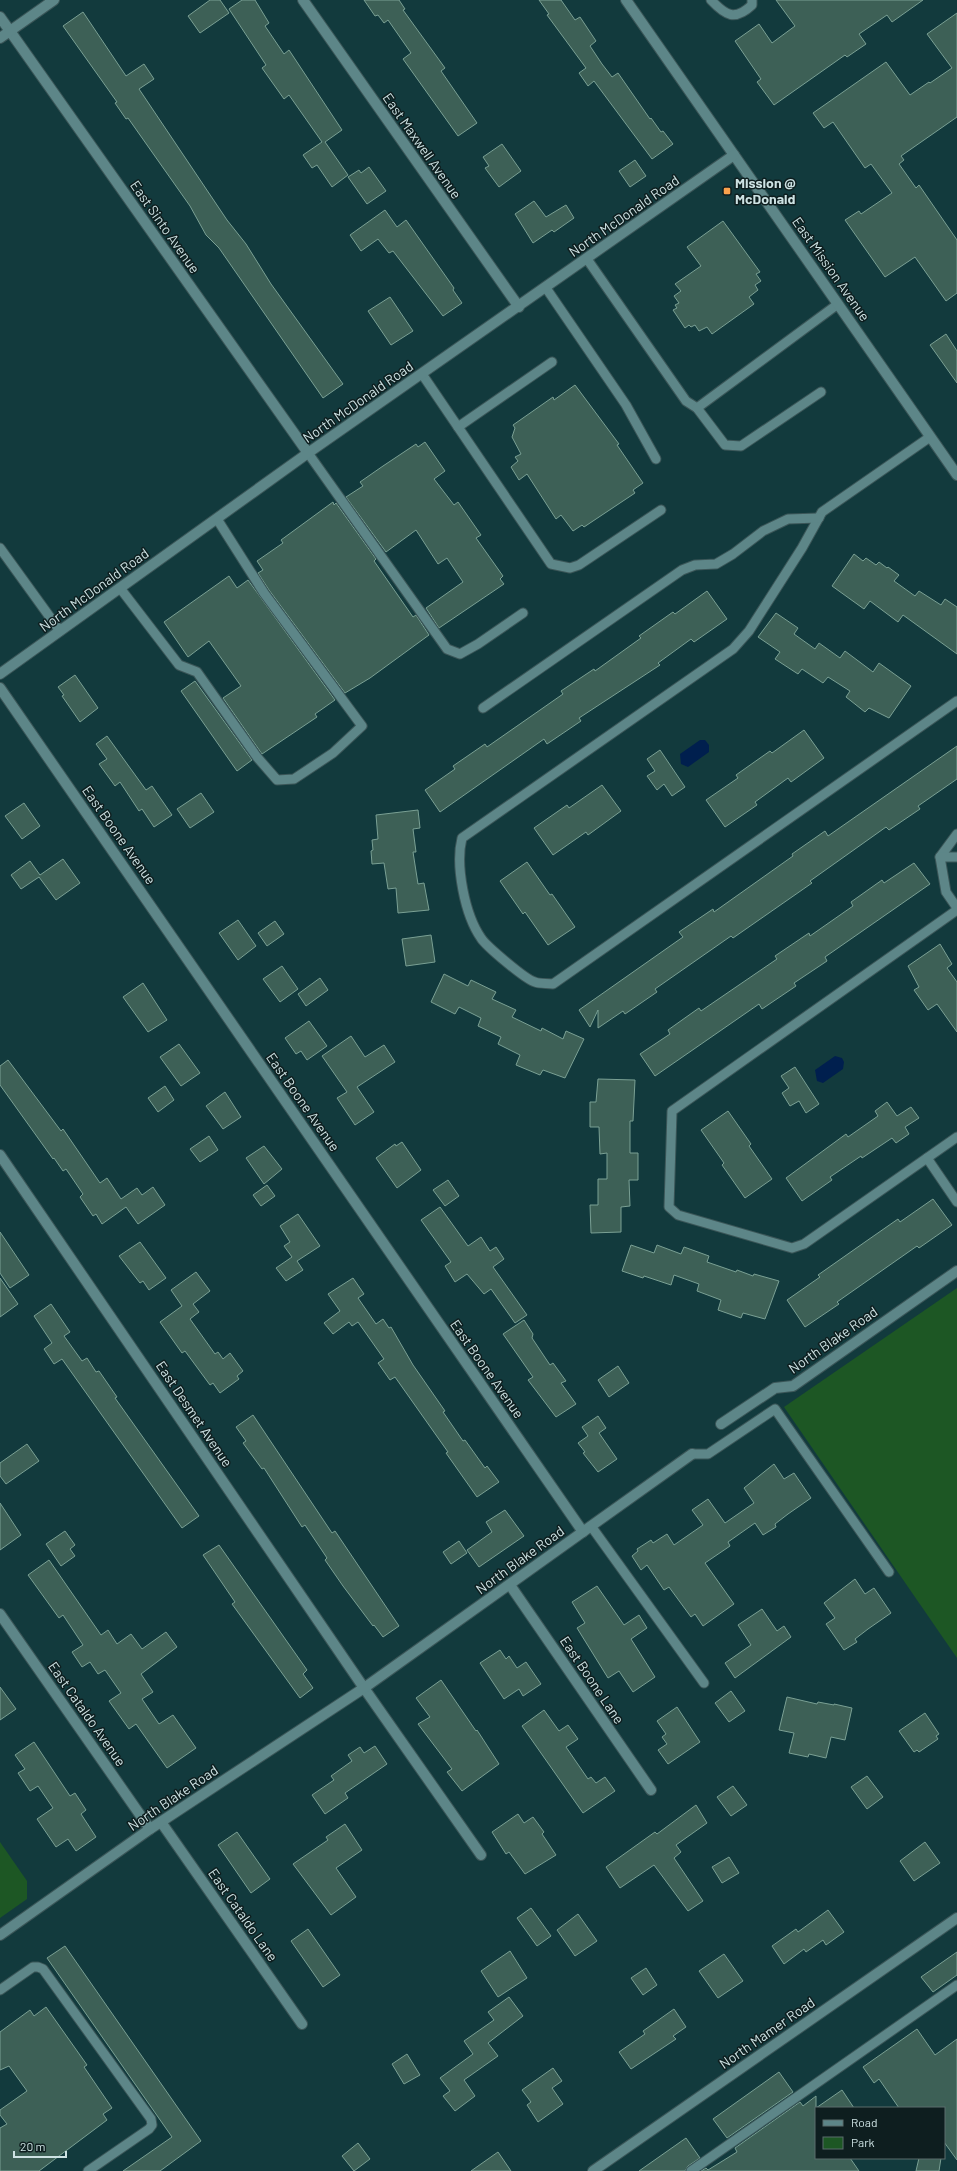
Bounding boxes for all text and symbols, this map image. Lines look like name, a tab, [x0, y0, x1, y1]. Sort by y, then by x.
street label: East Maxwell Avenue	[380, 90, 465, 202]
street label: North McDonald Road	[565, 171, 682, 260]
place label: Mission @ McDonald	[735, 174, 796, 207]
street label: East Sinto Avenue	[127, 177, 204, 276]
marker: Mission @ McDonald	[722, 186, 732, 196]
street label: East Mission Avenue	[789, 213, 874, 324]
street label: North McDonald Road	[299, 357, 416, 446]
street label: North McDonald Road	[36, 544, 152, 635]
street label: East Boone Avenue	[79, 782, 160, 887]
street label: East Boone Avenue	[263, 1049, 344, 1154]
street label: North Blake Road	[785, 1303, 881, 1377]
street label: East Boone Avenue	[447, 1316, 528, 1421]
street label: East Desmet Avenue	[153, 1357, 236, 1470]
street label: North Blake Road	[472, 1522, 567, 1597]
street label: East Boone Lane	[557, 1633, 628, 1727]
street label: East Cataldo Avenue	[45, 1658, 130, 1769]
street label: North Blake Road	[124, 1761, 221, 1834]
street label: East Cataldo Lane	[205, 1865, 282, 1964]
street label: North Mamer Road	[716, 1993, 818, 2072]
legend	[815, 2107, 945, 2159]
text: Road	[851, 2115, 878, 2129]
scale bar	[14, 2133, 66, 2159]
text: Park	[851, 2135, 875, 2149]
text: 20 m	[20, 2139, 46, 2153]

